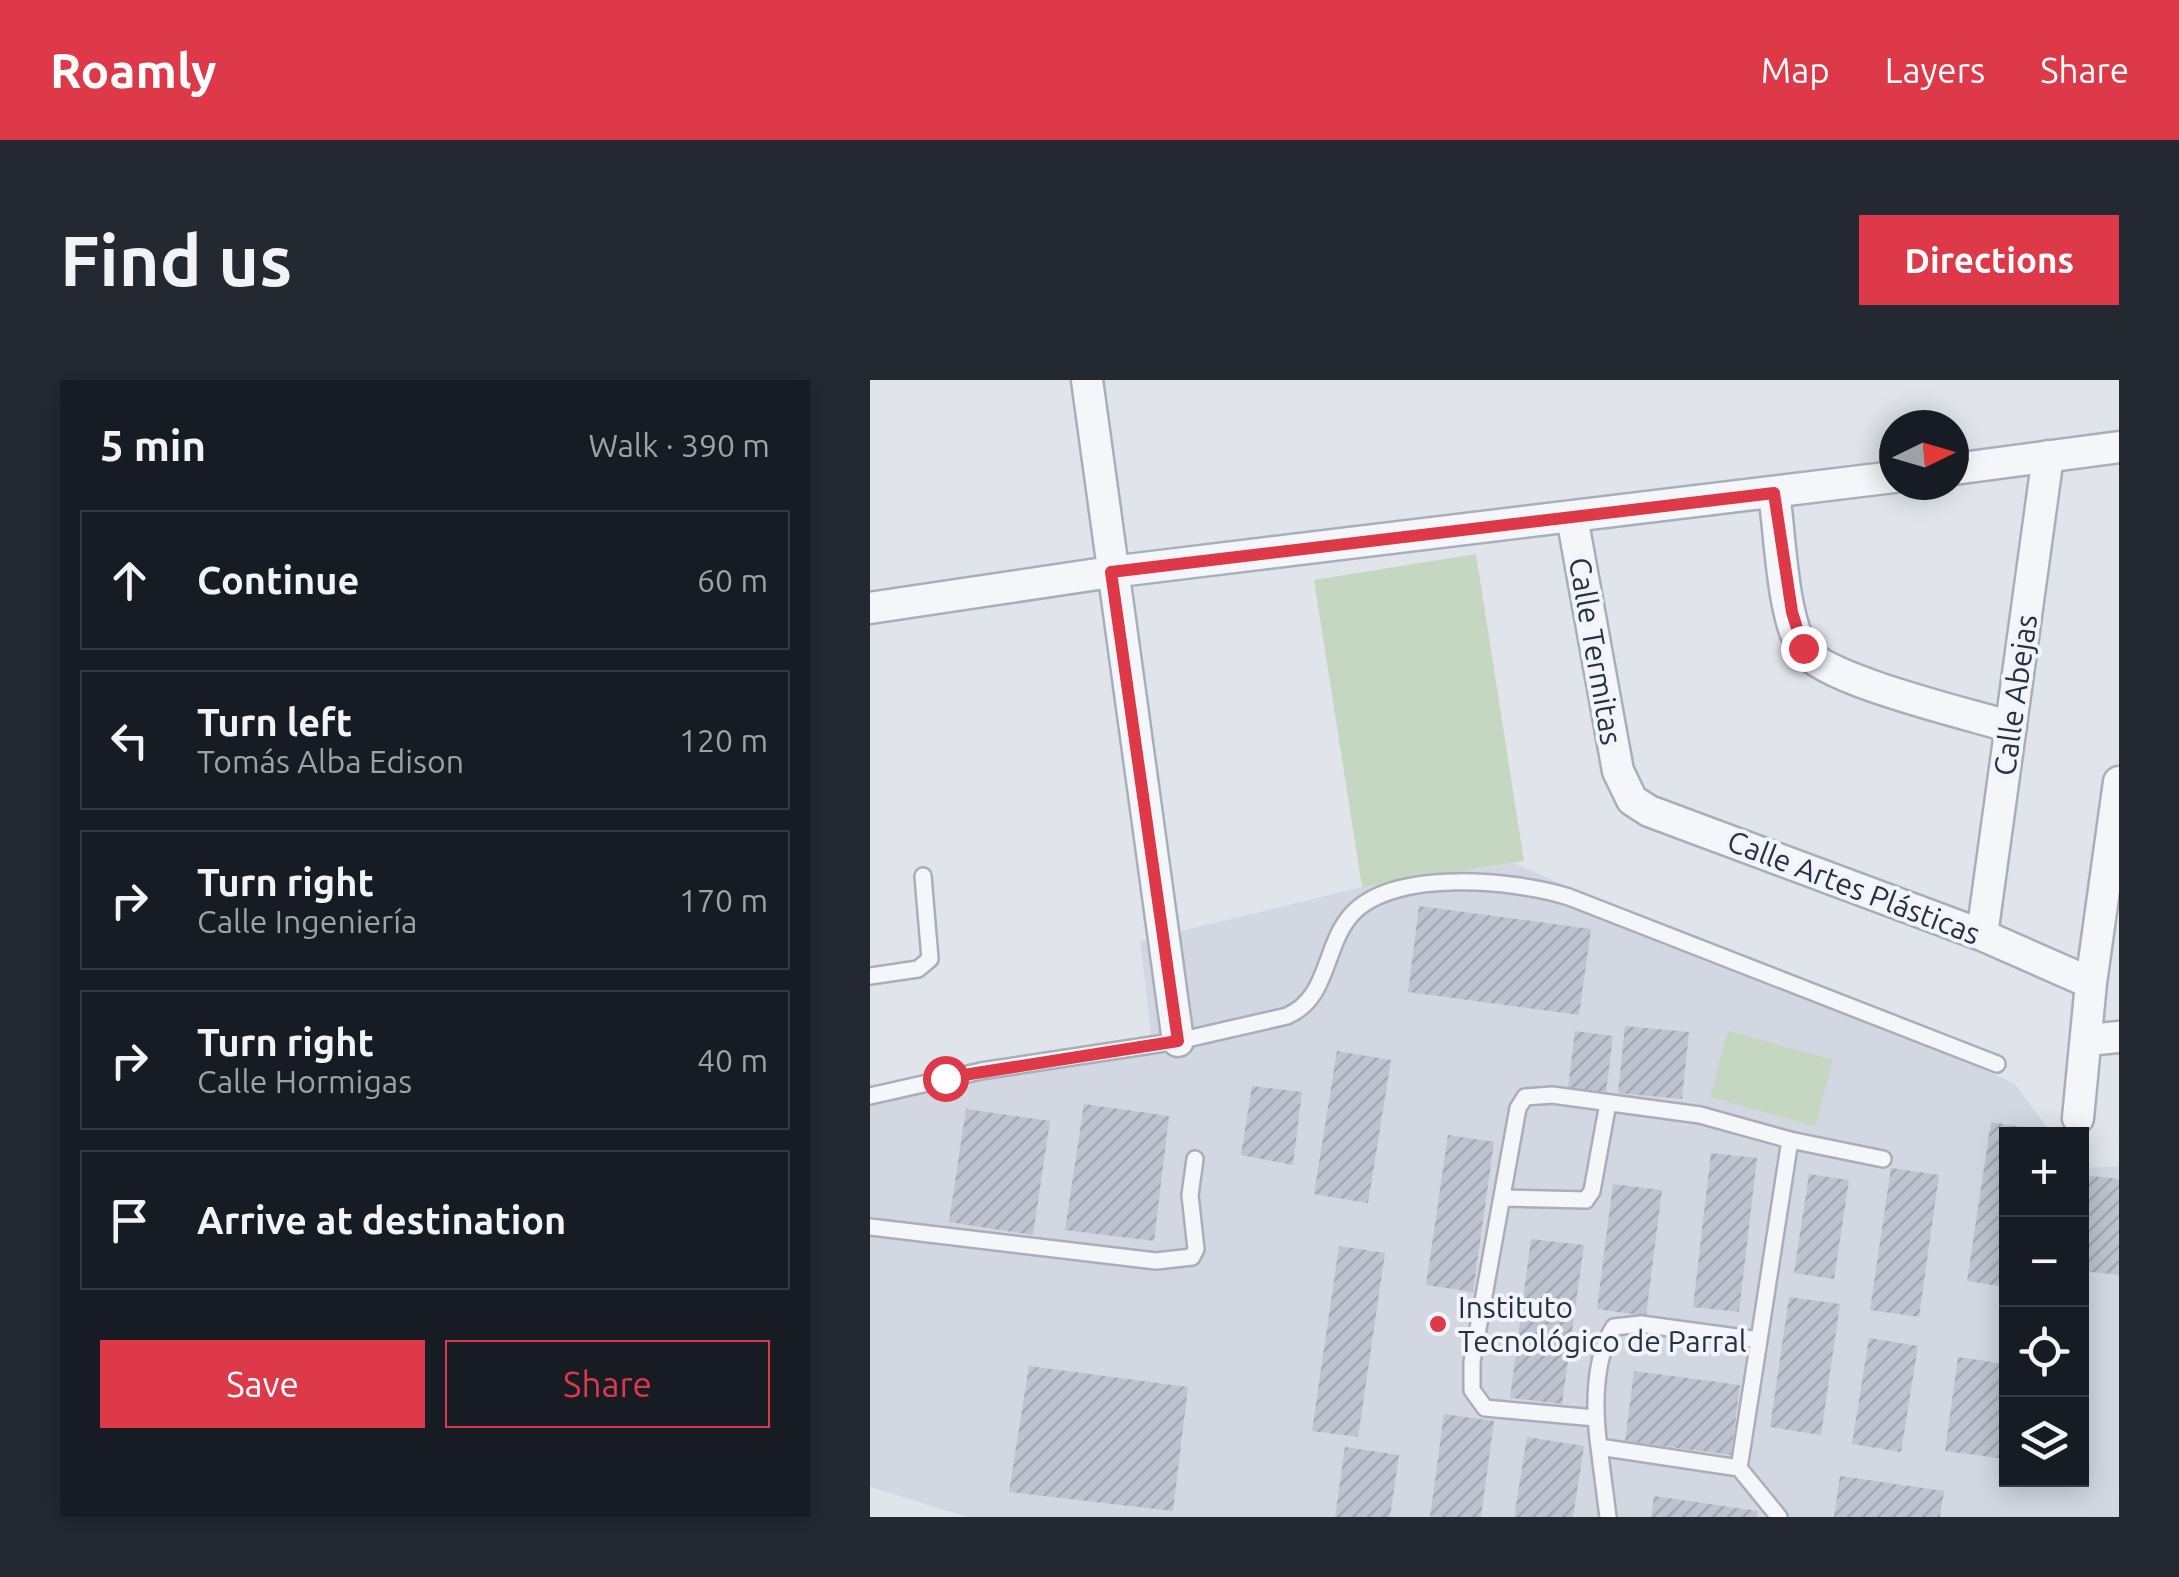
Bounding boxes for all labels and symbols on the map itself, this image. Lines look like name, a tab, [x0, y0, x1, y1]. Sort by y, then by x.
north arrow	[1879, 410, 1969, 500]
street label: Calle Termitas	[1563, 555, 1629, 747]
street label: Calle Abejas	[1987, 612, 2043, 778]
route end	[1781, 626, 1827, 672]
street label: Calle Artes Plásticas	[1723, 823, 1985, 951]
route start	[923, 1056, 969, 1102]
place label: Instituto Tecnológico de Parral	[1458, 1290, 1747, 1358]
marker: Instituto Tecnológico de Parral	[1427, 1313, 1449, 1335]

